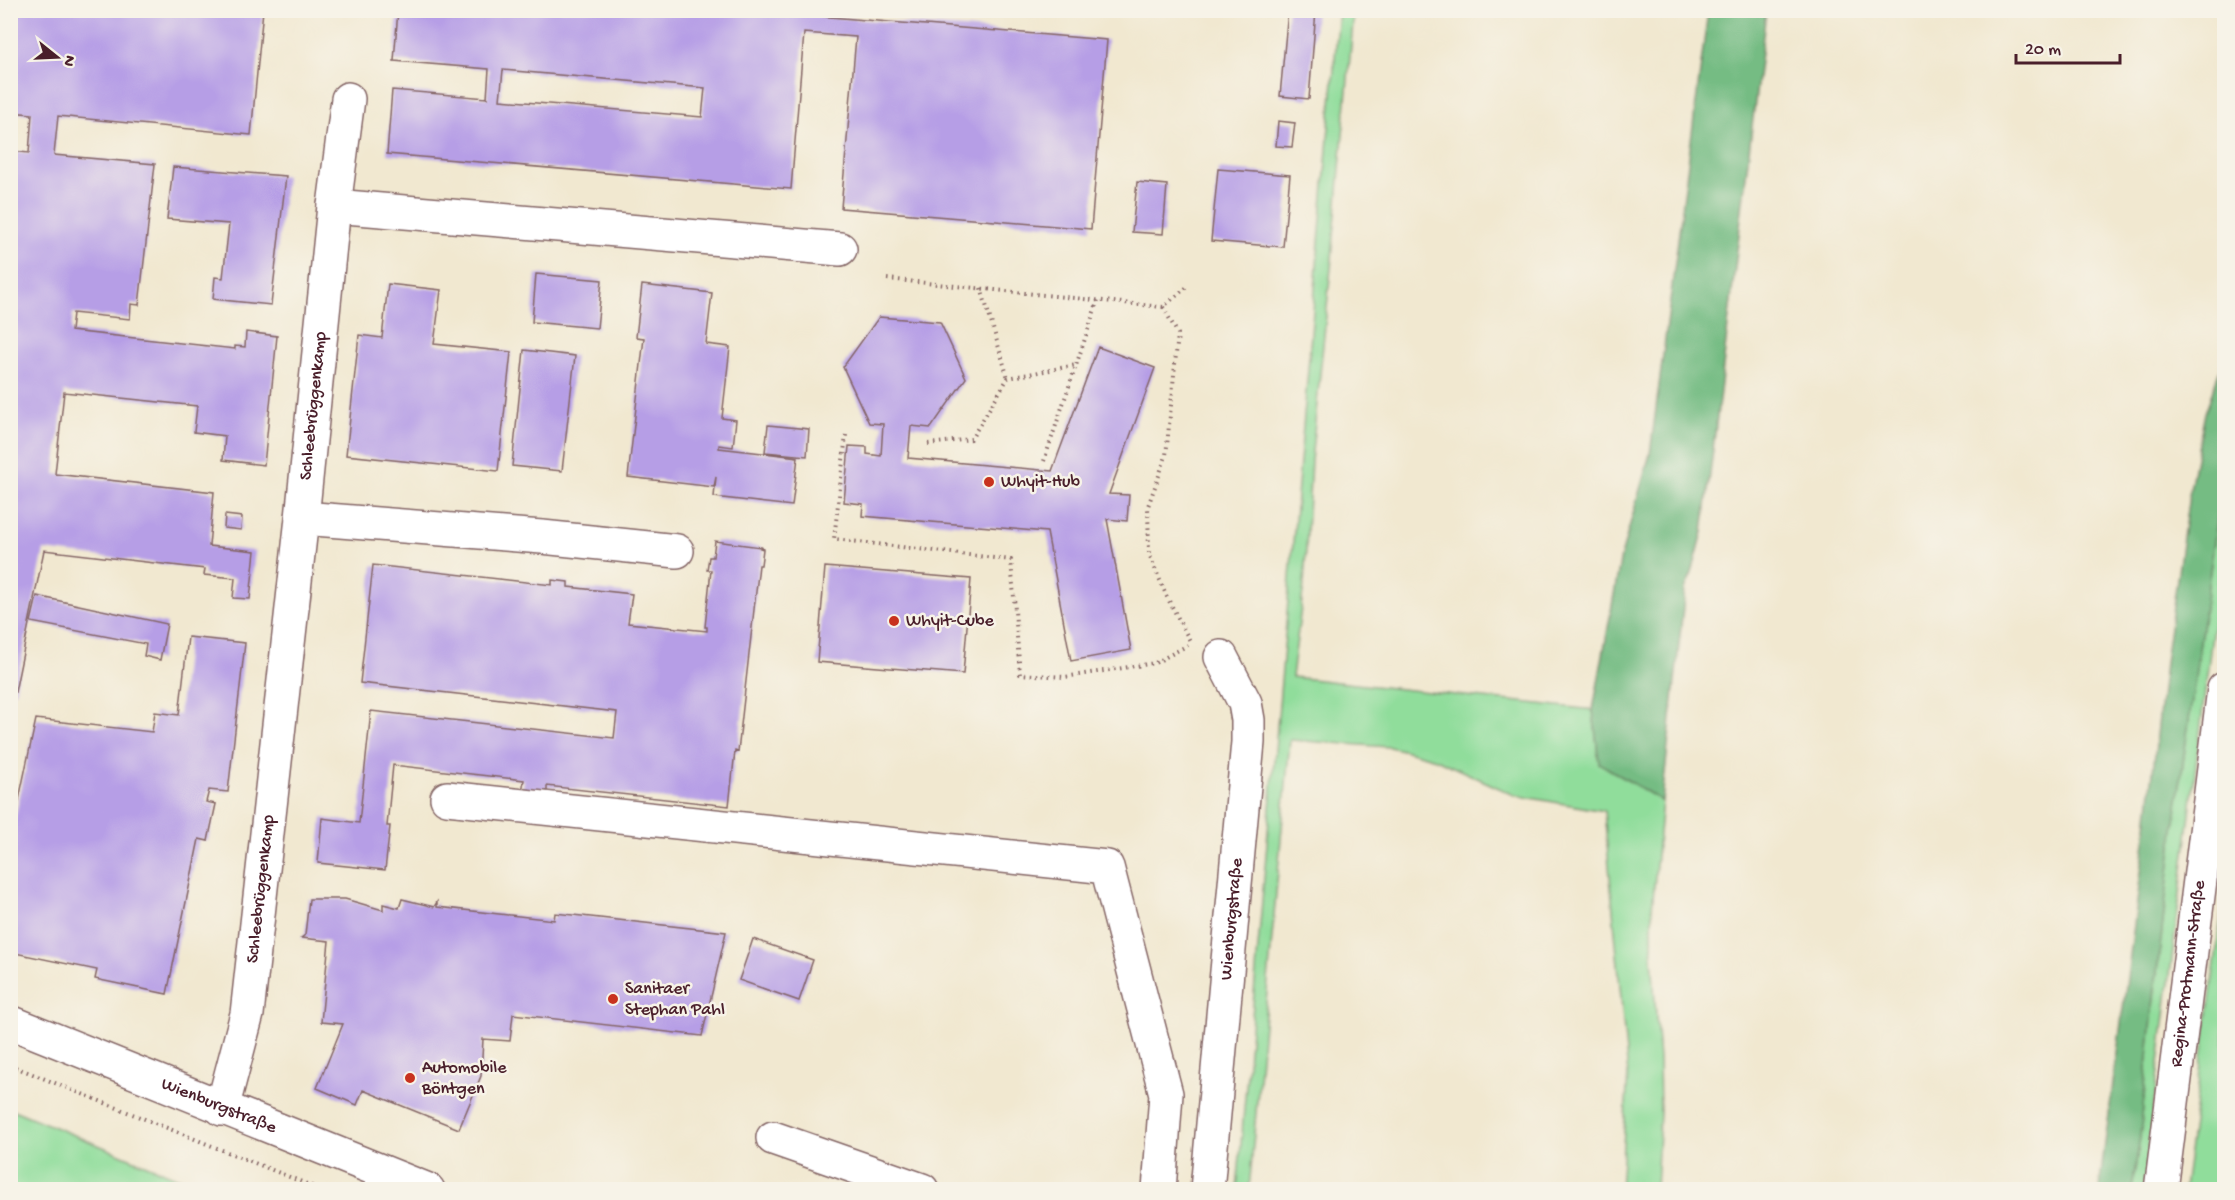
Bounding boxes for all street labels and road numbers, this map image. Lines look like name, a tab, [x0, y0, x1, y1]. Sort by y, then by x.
street label: Schleebrüggenkamp	[295, 330, 332, 481]
street label: Schleebrüggenkamp	[242, 814, 280, 964]
street label: Wienburgstraße	[1216, 857, 1248, 981]
street label: Regina-Protmann-Straße	[2166, 878, 2210, 1068]
street label: Wienburgstraße	[158, 1073, 280, 1139]

